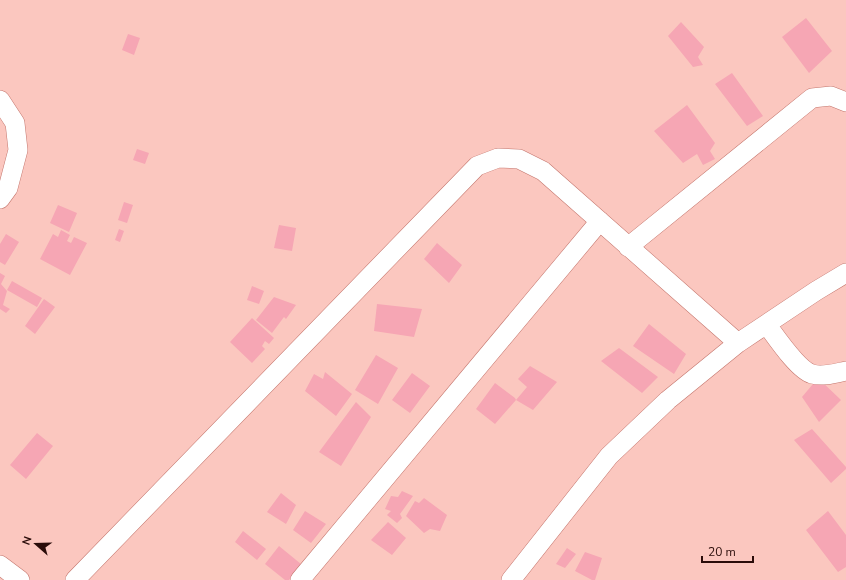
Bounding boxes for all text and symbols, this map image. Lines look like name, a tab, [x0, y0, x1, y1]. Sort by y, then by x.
north arrow	[16, 524, 56, 564]
text: N	[19, 534, 36, 547]
scale bar	[702, 538, 753, 564]
text: 20 m	[708, 544, 736, 560]

